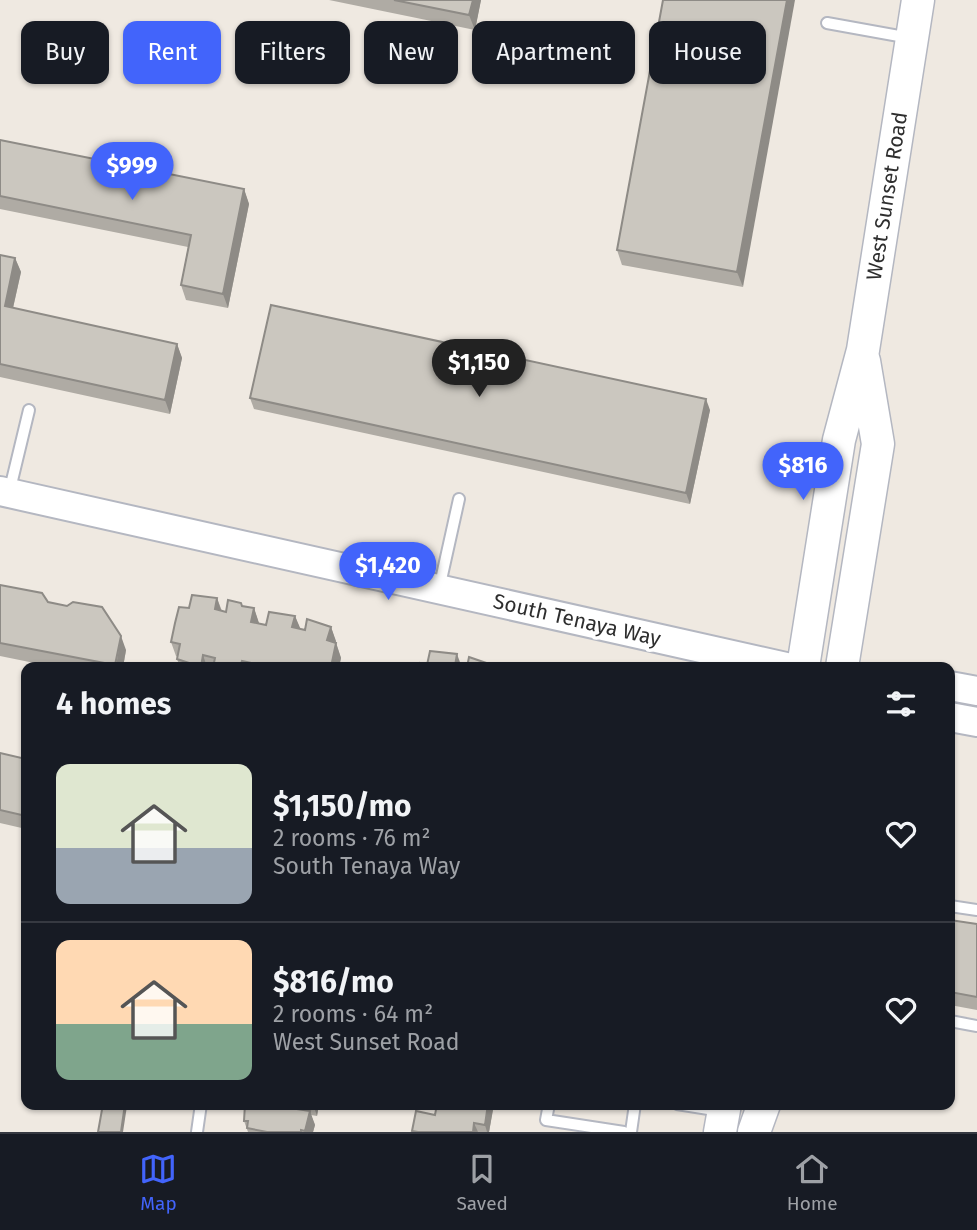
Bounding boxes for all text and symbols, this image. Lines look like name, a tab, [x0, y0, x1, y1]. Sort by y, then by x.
chip: Buy	[21, 21, 109, 84]
chip: Rent	[123, 21, 221, 84]
chip: Filters	[235, 21, 350, 84]
chip: New	[364, 21, 458, 84]
chip: Apartment	[472, 21, 635, 84]
chip: House	[649, 21, 766, 84]
street label: West Sunset Road	[861, 110, 913, 282]
pin: $999	[91, 142, 173, 202]
text: $999	[107, 151, 157, 179]
pin: $1,150	[422, 340, 536, 399]
text: $1,150	[448, 348, 510, 376]
pin: $816	[762, 442, 844, 502]
text: $816	[779, 451, 827, 479]
pin: $1,420	[331, 542, 445, 602]
text: $1,420	[355, 551, 421, 579]
street label: South Tenaya Way	[491, 588, 664, 652]
icon: filters	[882, 685, 920, 723]
text: 4 homes	[56, 686, 171, 722]
text: $1,150/mo	[273, 788, 412, 824]
icon: home	[112, 792, 196, 876]
icon: heart	[882, 815, 920, 853]
text: 2 rooms · 76 m²	[273, 824, 431, 852]
text: South Tenaya Way	[273, 852, 460, 880]
text: $816/mo	[273, 964, 394, 1000]
icon: home	[112, 968, 196, 1052]
icon: heart	[882, 991, 920, 1029]
text: 2 rooms · 64 m²	[273, 1000, 433, 1028]
text: West Sunset Road	[273, 1028, 460, 1056]
tab: Map	[139, 1150, 177, 1215]
tab: Saved	[456, 1150, 508, 1215]
tab: Home	[787, 1150, 837, 1215]

